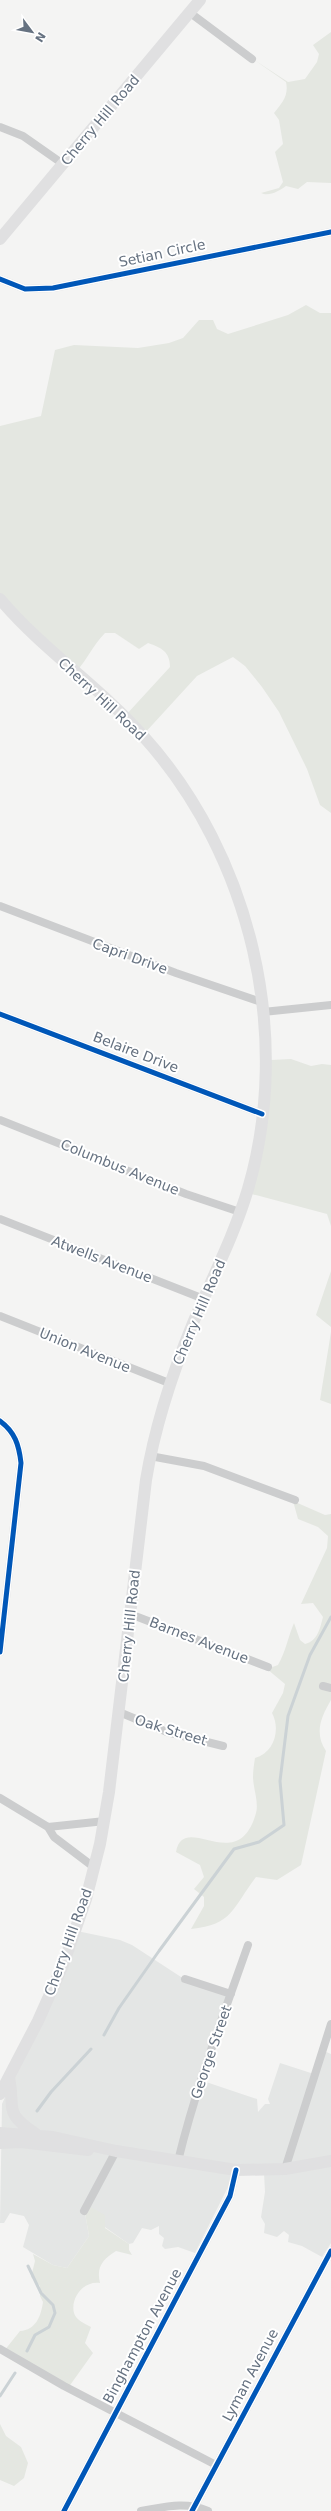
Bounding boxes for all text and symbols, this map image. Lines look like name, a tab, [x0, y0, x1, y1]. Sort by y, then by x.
north arrow	[12, 12, 52, 52]
text: N	[32, 30, 48, 44]
street label: Cherry Hill Road	[58, 72, 142, 168]
street label: Setian Circle	[117, 236, 207, 270]
street label: Cherry Hill Road	[55, 655, 149, 743]
street label: Capri Drive	[90, 935, 170, 977]
street label: Belaire Drive	[91, 1028, 181, 1076]
street label: Columbus Avenue	[58, 1136, 182, 1198]
street label: Atwells Avenue	[49, 1232, 155, 1286]
street label: Cherry Hill Road	[170, 1257, 228, 1367]
street label: Union Avenue	[37, 1324, 133, 1376]
street label: Cherry Hill Road	[115, 1569, 143, 1683]
street label: Barnes Avenue	[147, 1614, 251, 1666]
street label: Oak Street	[133, 1711, 210, 1749]
street label: Cherry Hill Road	[41, 1886, 95, 1998]
street label: George Street	[187, 2003, 235, 2101]
street label: Binghampton Avenue	[100, 2266, 184, 2406]
street label: Lyman Avenue	[219, 2326, 281, 2424]

